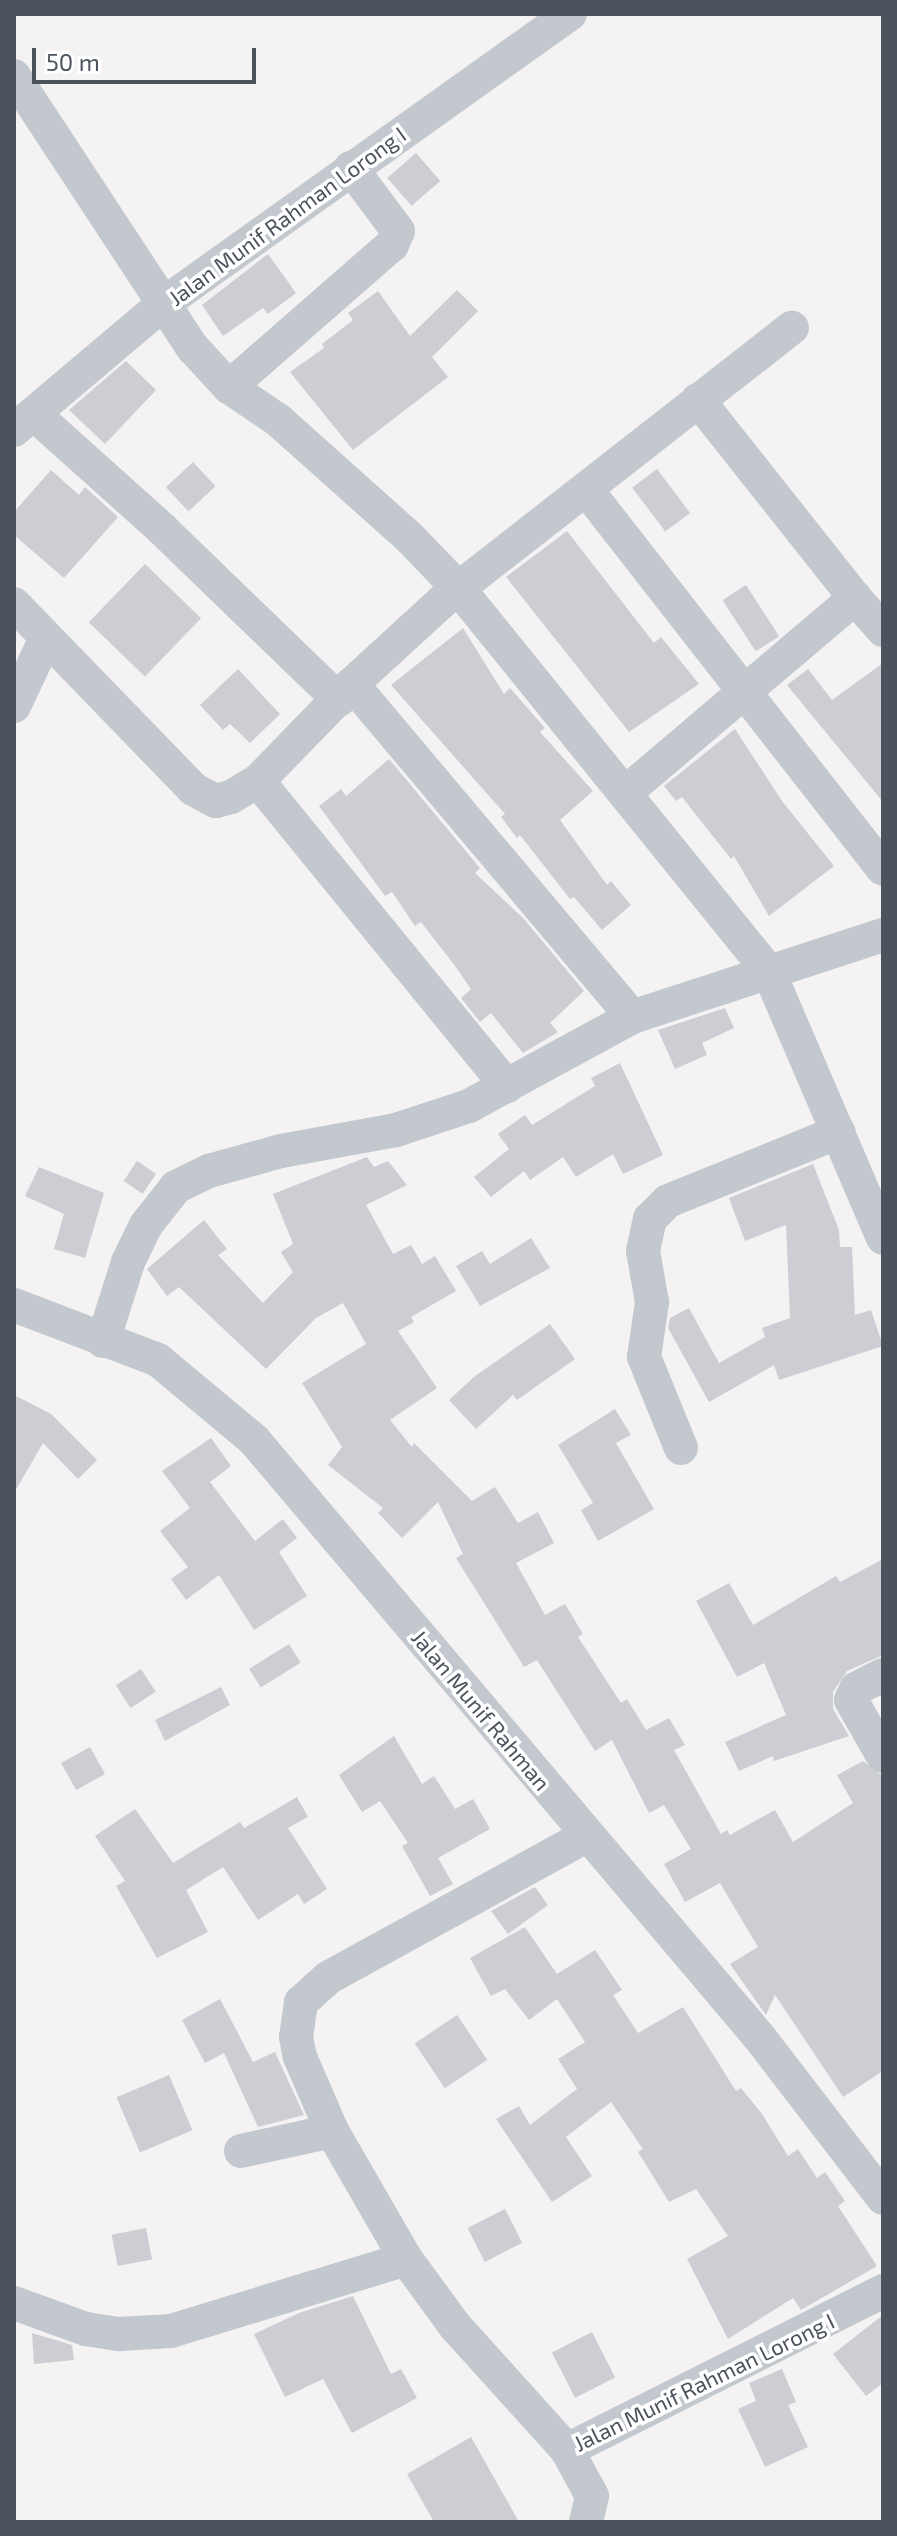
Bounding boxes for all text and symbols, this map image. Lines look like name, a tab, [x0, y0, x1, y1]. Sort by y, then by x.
scale bar	[36, 32, 260, 82]
text: 50 m	[46, 47, 100, 76]
street label: Jalan Munif Rahman Lorong I	[163, 121, 411, 311]
street label: Jalan Munif Rahman	[406, 1624, 556, 1796]
street label: Jalan Munif Rahman Lorong I	[569, 2307, 839, 2457]

